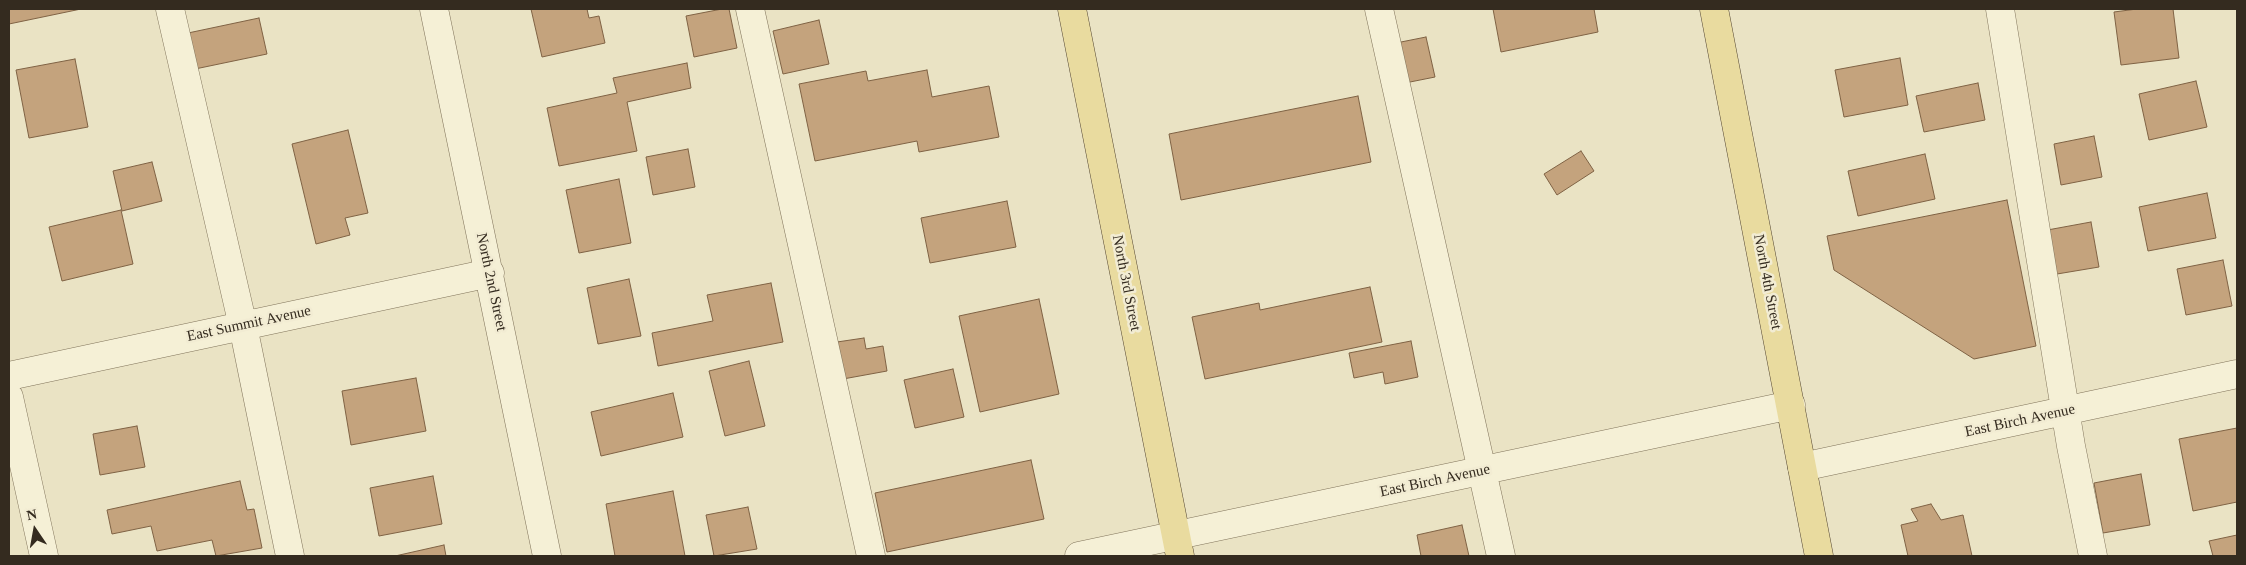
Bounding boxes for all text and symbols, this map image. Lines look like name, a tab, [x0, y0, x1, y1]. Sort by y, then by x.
street label: North 2nd Street	[472, 231, 510, 333]
street label: North 3rd Street	[1108, 233, 1144, 333]
street label: North 4th Street	[1749, 233, 1785, 331]
street label: East Summit Avenue	[185, 302, 313, 346]
street label: East Birch Avenue	[1963, 401, 2077, 441]
street label: East Birch Avenue	[1378, 461, 1492, 501]
north arrow	[10, 505, 60, 555]
text: N	[25, 506, 38, 523]

